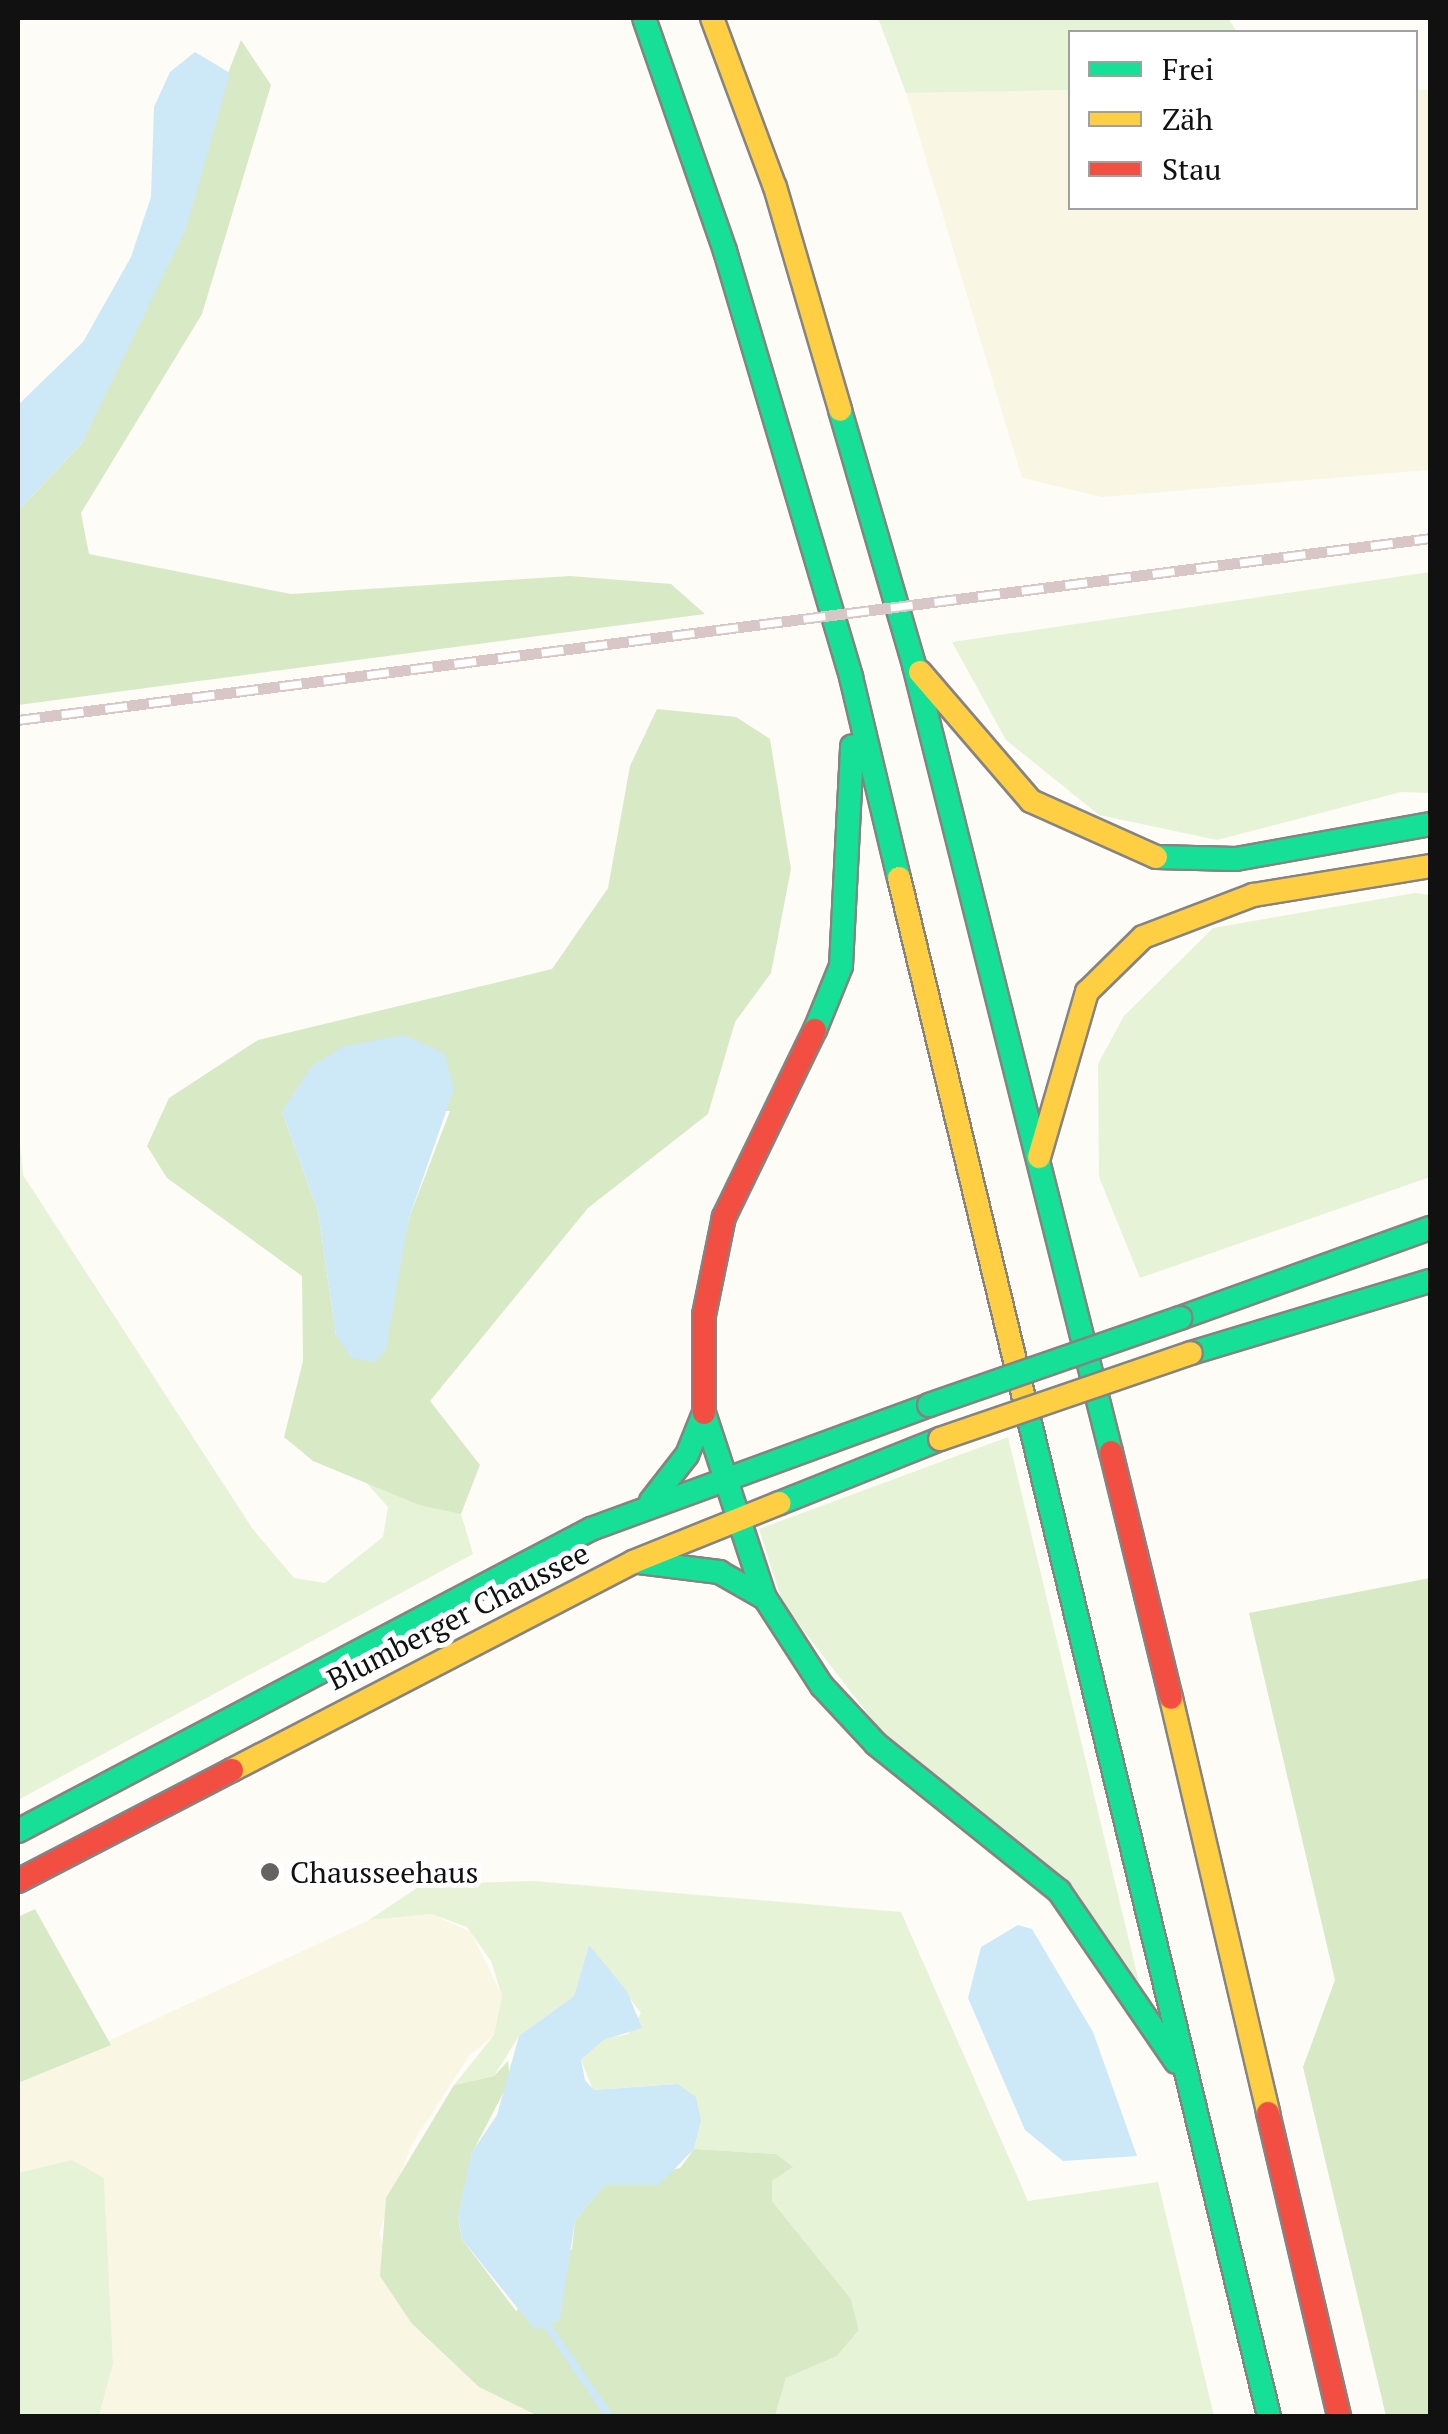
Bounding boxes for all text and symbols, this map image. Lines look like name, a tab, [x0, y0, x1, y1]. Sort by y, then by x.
legend	[1068, 30, 1418, 210]
text: Frei	[1162, 49, 1214, 89]
text: Zäh	[1162, 99, 1213, 139]
text: Stau	[1162, 149, 1222, 189]
street label: Blumberger Chaussee	[321, 1534, 595, 1698]
place label: Chausseehaus	[290, 1854, 478, 1890]
marker: Chausseehaus	[259, 1861, 281, 1883]

